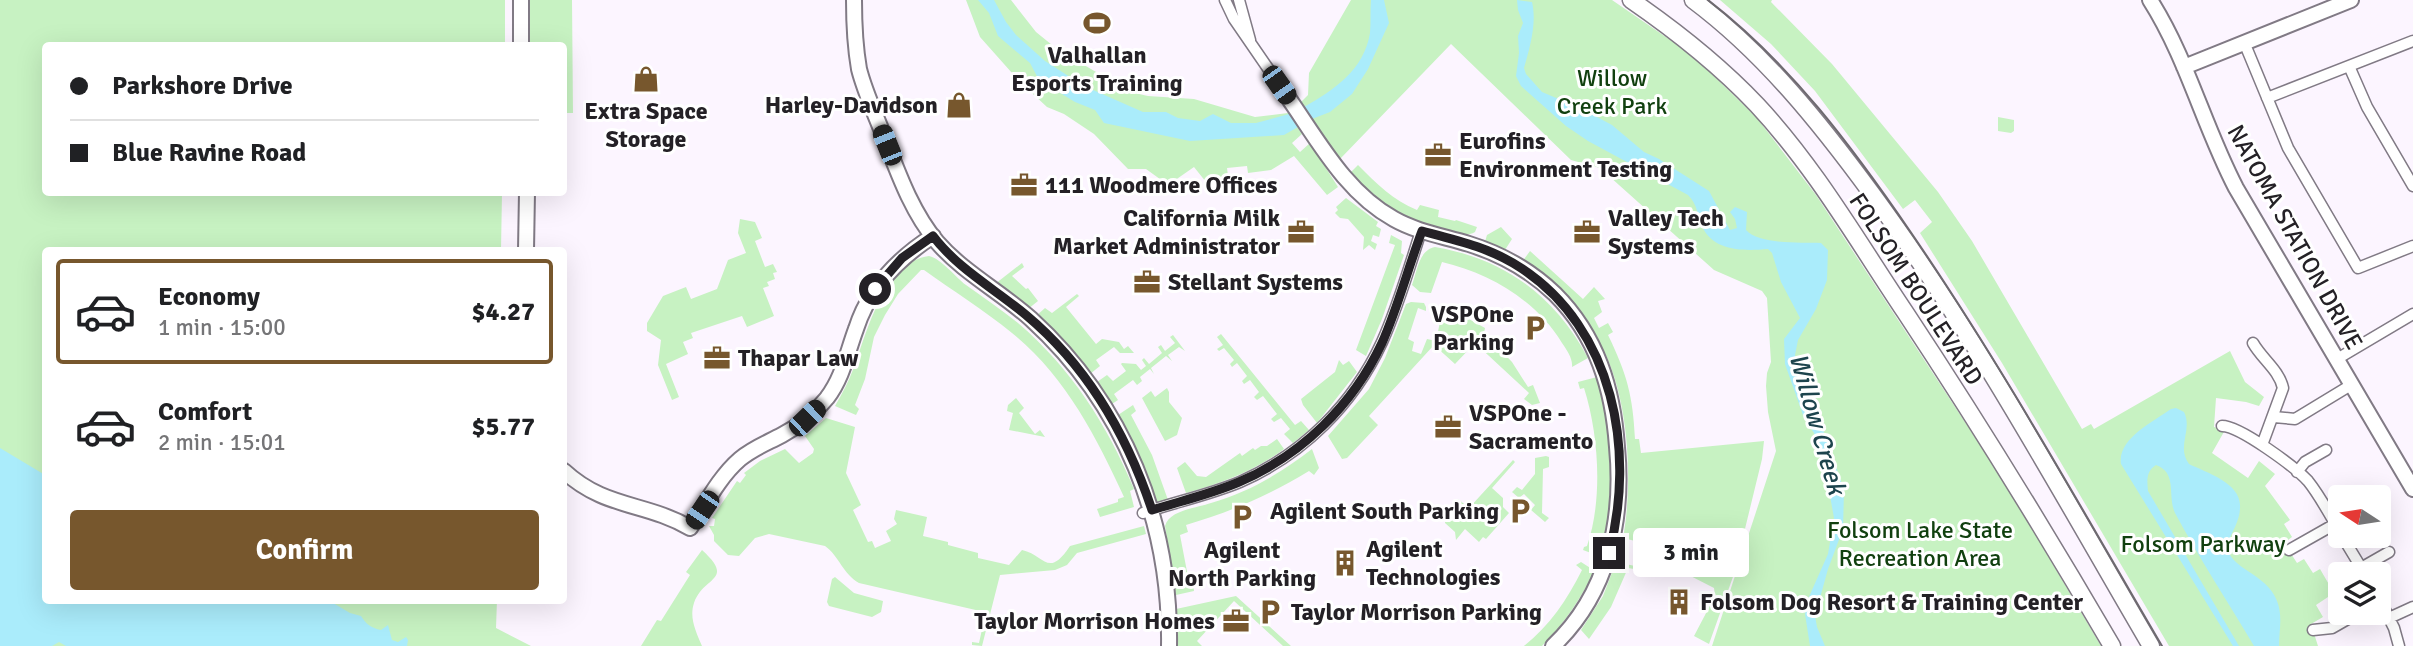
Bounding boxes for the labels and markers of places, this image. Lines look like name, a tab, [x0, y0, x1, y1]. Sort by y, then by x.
sports icon: Valhallan Esports Training	[1082, 8, 1112, 38]
place label: Valhallan Esports Training	[1011, 40, 1183, 98]
shop icon: Extra Space Storage	[631, 64, 661, 94]
place label: Harley-Davidson	[765, 90, 938, 120]
shop icon: Harley-Davidson	[944, 90, 974, 120]
place label: Extra Space Storage	[584, 96, 708, 154]
place label: Eurofins Environment Testing	[1459, 126, 1672, 184]
office icon: Eurofins Environment Testing	[1423, 140, 1453, 170]
office icon: 111 Woodmere Offices	[1009, 170, 1039, 200]
place label: 111 Woodmere Offices	[1045, 170, 1278, 200]
place label: California Milk Market Administrator	[1053, 203, 1280, 261]
place label: Valley Tech Systems	[1608, 203, 1724, 261]
office icon: California Milk Market Administrator	[1286, 217, 1316, 247]
office icon: Valley Tech Systems	[1572, 217, 1602, 247]
office icon: Stellant Systems	[1132, 267, 1162, 297]
place label: Stellant Systems	[1168, 267, 1343, 297]
place label: VSPOne Parking	[1431, 299, 1514, 357]
parking icon: VSPOne Parking	[1520, 313, 1550, 343]
office icon: Thapar Law	[702, 343, 732, 373]
place label: Thapar Law	[738, 343, 859, 373]
place label: VSPOne - Sacramento	[1469, 398, 1593, 456]
office icon: VSPOne - Sacramento	[1433, 412, 1463, 442]
place label: Agilent South Parking	[1270, 496, 1499, 526]
parking icon: Agilent South Parking	[1505, 496, 1535, 526]
parking icon: Agilent North Parking	[1227, 502, 1257, 532]
place label: Agilent Technologies	[1366, 534, 1501, 592]
place label: Agilent North Parking	[1168, 535, 1316, 593]
building icon: Agilent Technologies	[1330, 548, 1360, 578]
building icon: Folsom Dog Resort & Training Center	[1664, 587, 1694, 617]
place label: Folsom Dog Resort & Training Center	[1700, 587, 2084, 617]
parking icon: Taylor Morrison Parking	[1255, 597, 1285, 627]
place label: Taylor Morrison Parking	[1291, 597, 1542, 627]
place label: Taylor Morrison Homes	[974, 606, 1215, 636]
office icon: Taylor Morrison Homes	[1221, 606, 1251, 636]

